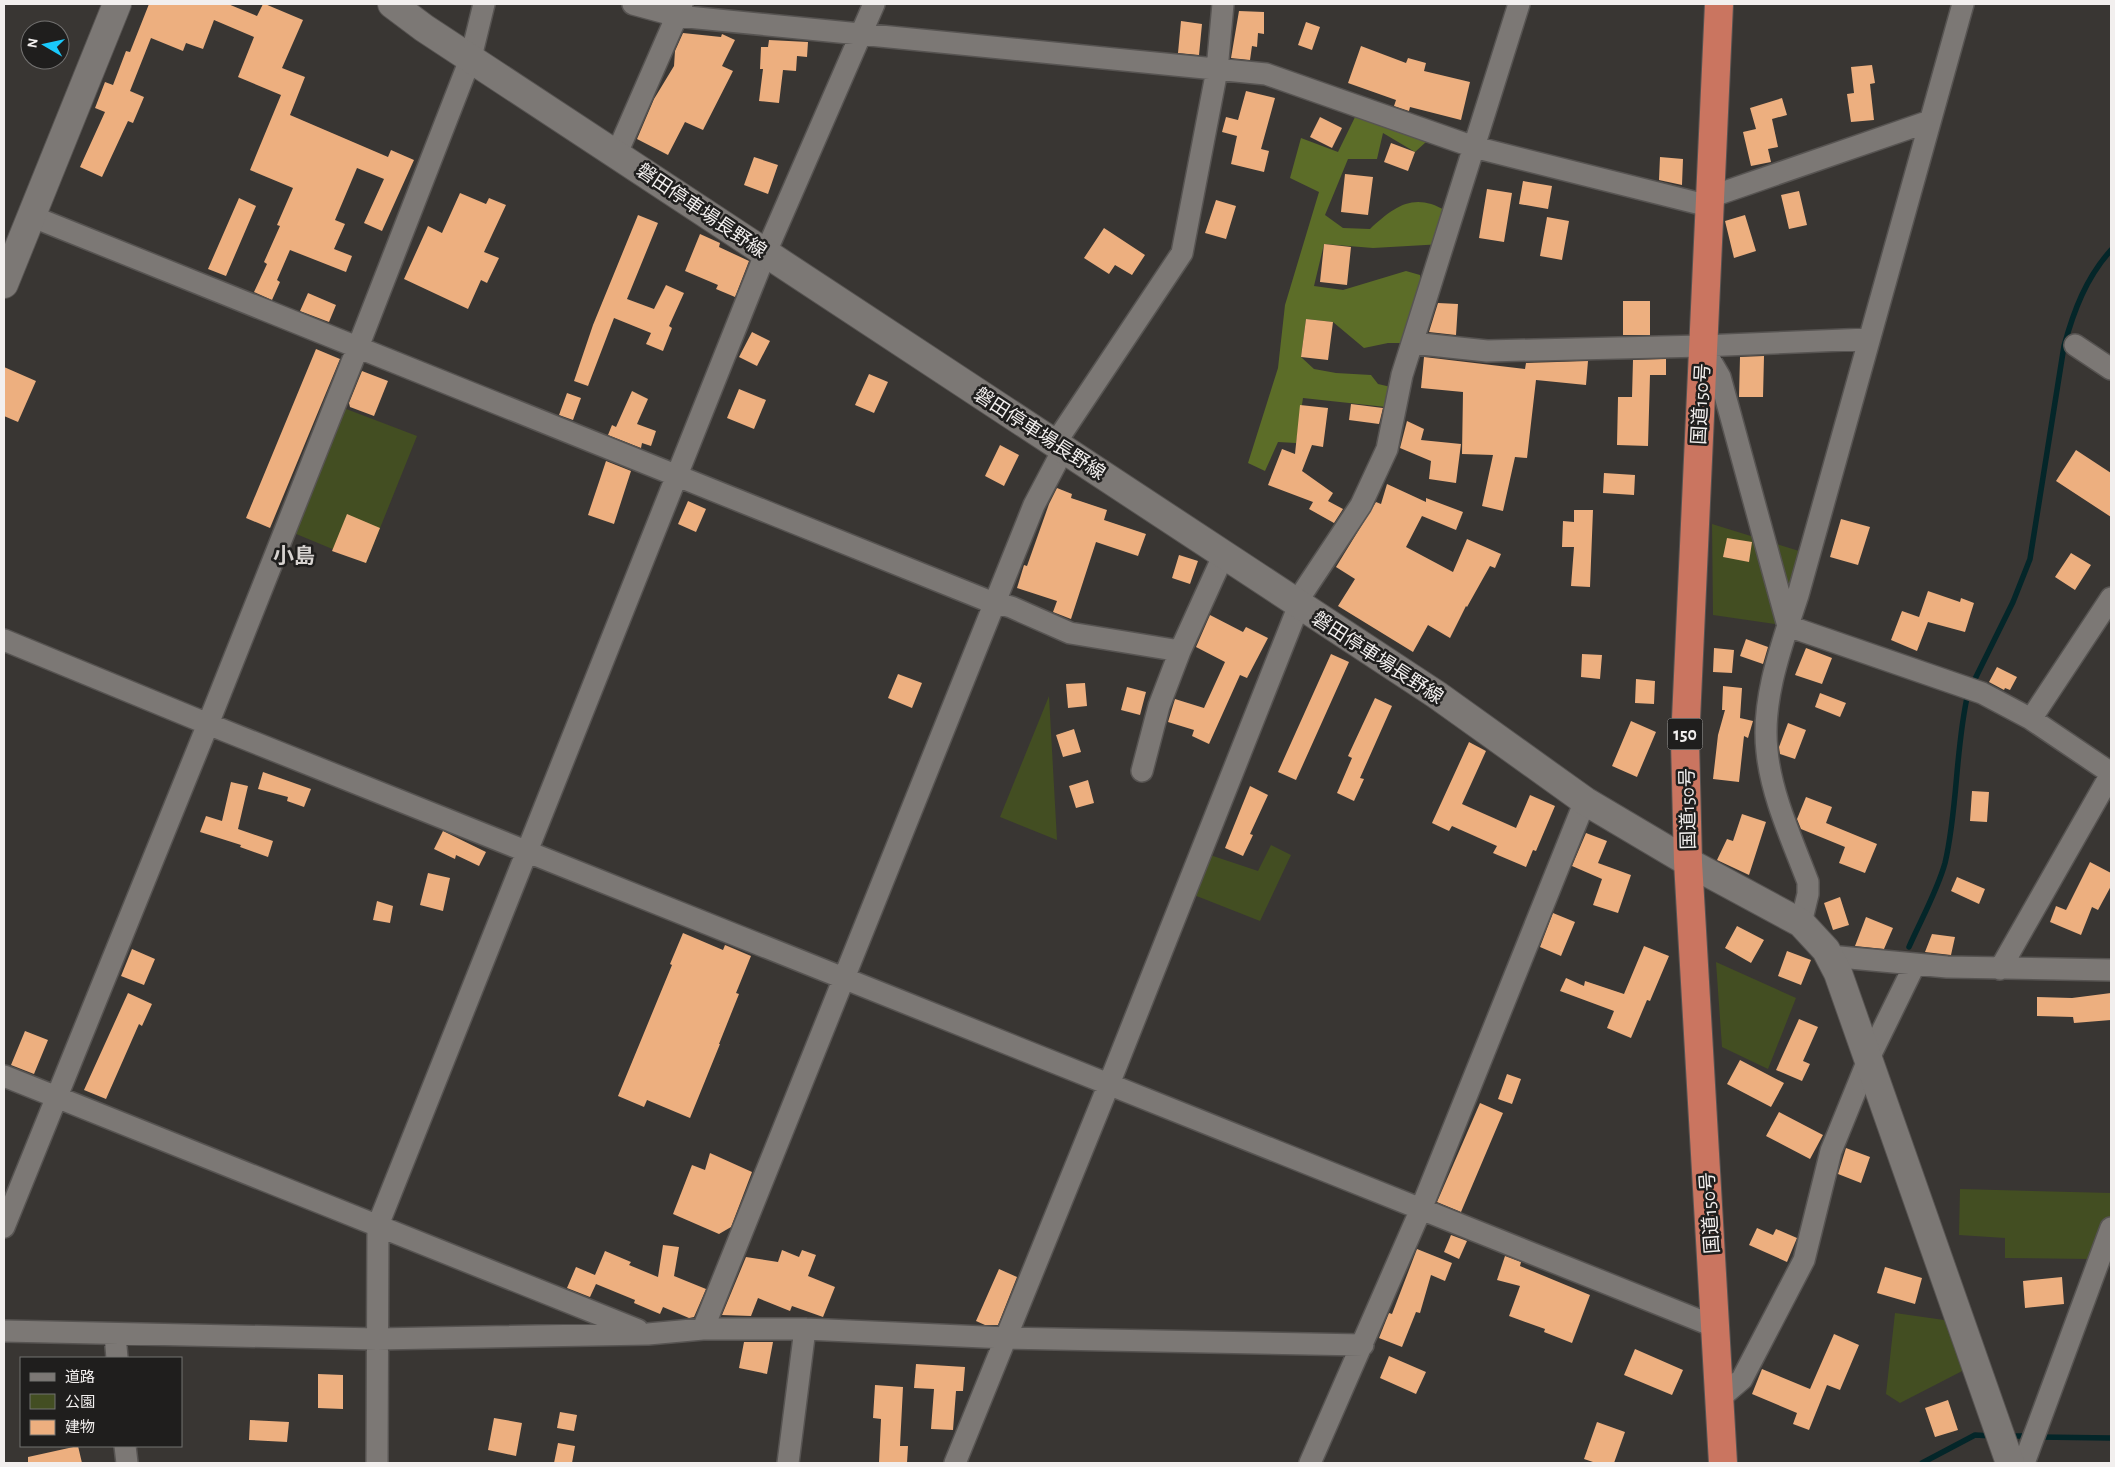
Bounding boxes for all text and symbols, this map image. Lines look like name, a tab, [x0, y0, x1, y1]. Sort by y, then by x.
north arrow	[20, 20, 70, 70]
text: N	[25, 37, 41, 49]
street label: 磐田停車場長野線	[633, 159, 771, 262]
street label: 国道150号	[1689, 363, 1713, 445]
street label: 磐田停車場長野線	[970, 383, 1109, 484]
district label: 小島	[273, 545, 315, 567]
street label: 磐田停車場長野線	[1308, 607, 1447, 708]
road number: 150	[1668, 719, 1702, 750]
street label: 国道150号	[1677, 768, 1699, 850]
street label: 国道150号	[1697, 1172, 1723, 1254]
legend	[20, 1357, 182, 1447]
text: 道路	[65, 1369, 95, 1385]
text: 公園	[65, 1394, 95, 1410]
text: 建物	[65, 1419, 95, 1435]

